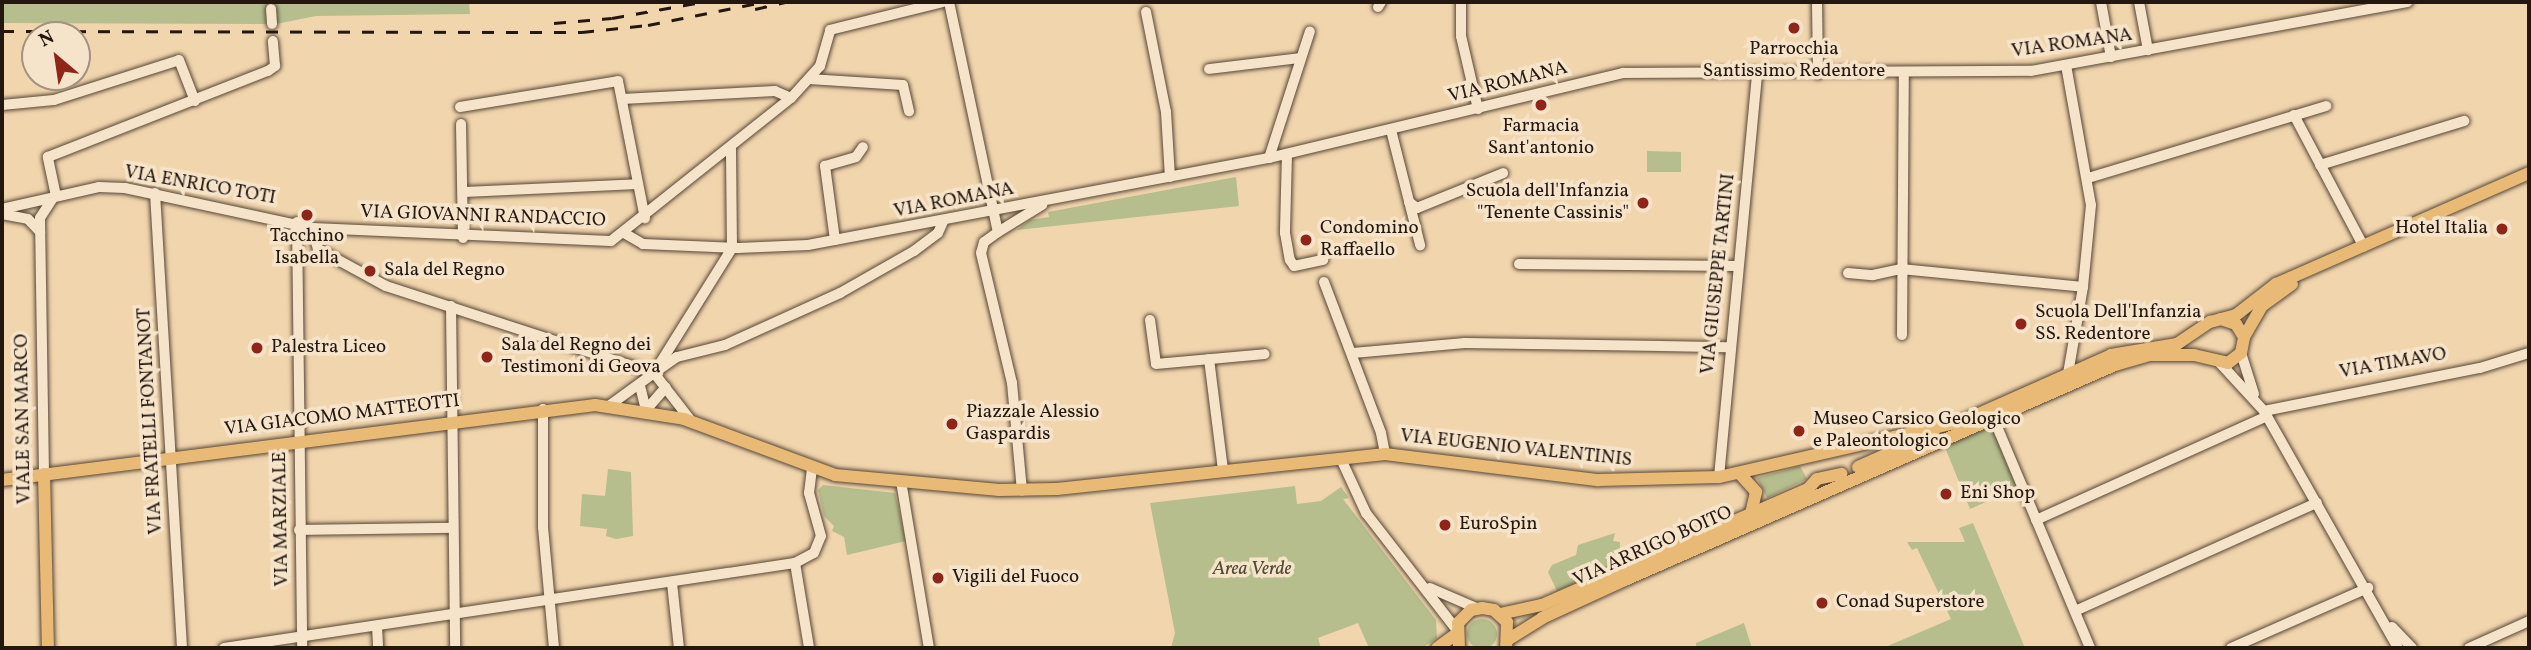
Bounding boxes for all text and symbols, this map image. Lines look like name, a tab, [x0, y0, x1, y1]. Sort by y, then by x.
marker: Parrocchia Santissimo Redentore	[1786, 20, 1802, 36]
north arrow	[21, 21, 91, 91]
street label: VIA ROMANA	[2010, 24, 2134, 64]
text: N	[34, 25, 59, 54]
place label: Parrocchia Santissimo Redentore	[1703, 39, 1885, 83]
street label: VIA ROMANA	[1446, 57, 1570, 109]
marker: Farmacia Sant'antonio	[1533, 97, 1549, 113]
place label: Farmacia Sant'antonio	[1488, 116, 1594, 160]
street label: VIA ENRICO TOTI	[122, 161, 278, 211]
street label: VIA GIUSEPPE TARTINI	[1697, 172, 1741, 376]
street label: VIA ROMANA	[892, 178, 1016, 224]
place label: Scuola dell'Infanzia "Tenente Cassinis"	[1466, 181, 1629, 225]
marker: Scuola dell'Infanzia "Tenente Cassinis"	[1635, 195, 1651, 211]
street label: VIA GIOVANNI RANDACCIO	[360, 201, 606, 233]
marker: Tacchino Isabella	[299, 207, 315, 223]
place label: Condomino Raffaello	[1320, 218, 1419, 262]
place label: Hotel Italia	[2395, 218, 2488, 240]
marker: Hotel Italia	[2494, 221, 2510, 237]
place label: Tacchino Isabella	[270, 226, 344, 270]
marker: Condomino Raffaello	[1298, 232, 1314, 248]
place label: Sala del Regno	[384, 260, 505, 282]
marker: Sala del Regno	[362, 263, 378, 279]
place label: Scuola Dell'Infanzia SS. Redentore	[2035, 302, 2201, 346]
street label: VIA FRATELLI FONTANOT	[134, 307, 168, 535]
marker: Scuola Dell'Infanzia SS. Redentore	[2013, 316, 2029, 332]
street label: VIALE SAN MARCO	[11, 333, 37, 505]
place label: Sala del Regno dei Testimoni di Geova	[501, 335, 661, 379]
place label: Palestra Liceo	[271, 337, 386, 359]
marker: Palestra Liceo	[249, 340, 265, 356]
street label: VIA TIMAVO	[2337, 343, 2449, 385]
marker: Sala del Regno dei Testimoni di Geova	[479, 349, 495, 365]
street label: VIA GIACOMO MATTEOTTI	[223, 390, 461, 442]
place label: Piazzale Alessio Gaspardis	[966, 402, 1099, 446]
place label: Museo Carsico Geologico e Paleontologico	[1813, 409, 2021, 453]
marker: Piazzale Alessio Gaspardis	[944, 416, 960, 432]
marker: Museo Carsico Geologico e Paleontologico	[1791, 423, 1807, 439]
street label: VIA EUGENIO VALENTINIS	[1399, 425, 1633, 473]
street label: VIA MARZIALE	[269, 451, 295, 587]
place label: Eni Shop	[1960, 483, 2035, 505]
marker: Eni Shop	[1938, 486, 1954, 502]
street label: VIA ARRIGO BOITO	[1570, 502, 1736, 592]
place label: EuroSpin	[1459, 514, 1538, 536]
marker: EuroSpin	[1437, 517, 1453, 533]
park label: Area Verde	[1212, 559, 1292, 581]
place label: Vigili del Fuoco	[952, 567, 1079, 589]
marker: Vigili del Fuoco	[930, 570, 946, 586]
place label: Conad Superstore	[1836, 592, 1985, 614]
marker: Conad Superstore	[1814, 595, 1830, 611]

